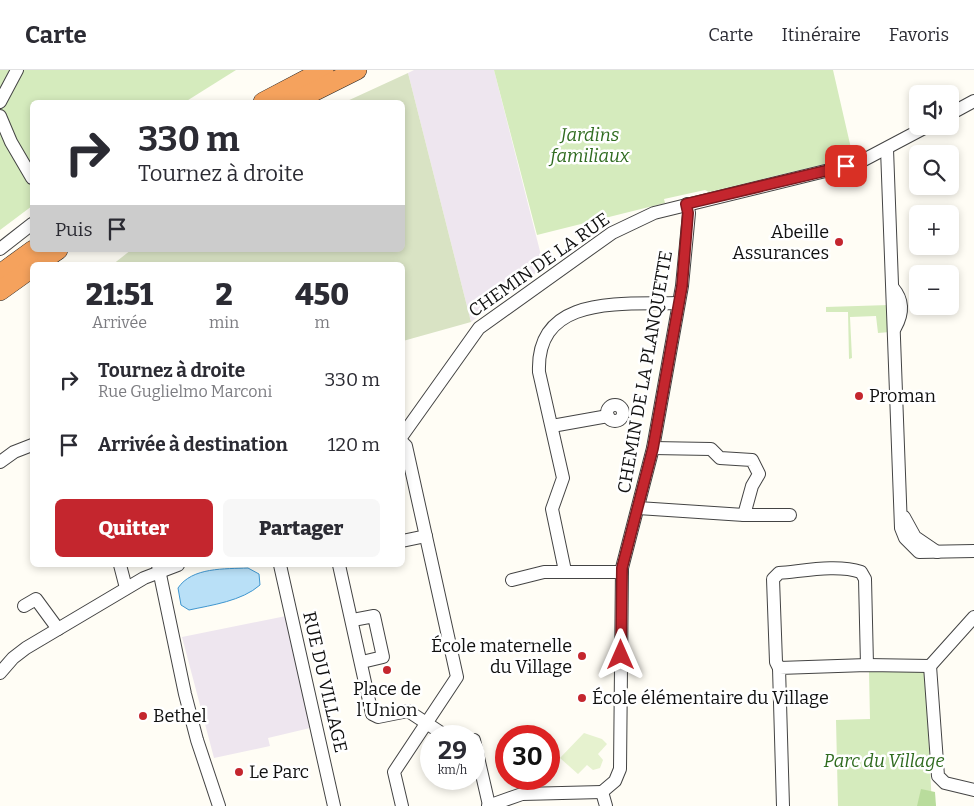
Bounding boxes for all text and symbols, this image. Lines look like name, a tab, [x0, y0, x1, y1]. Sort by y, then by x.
text: Carte	[25, 21, 87, 49]
text: Carte	[708, 24, 753, 46]
text: Itinéraire	[781, 24, 861, 46]
text: Favoris	[889, 24, 949, 46]
map controls	[909, 85, 959, 315]
button: sound	[909, 85, 959, 135]
text: 330 m	[138, 118, 240, 160]
icon: right	[55, 120, 120, 185]
park label: Jardins familiaux	[549, 124, 630, 167]
pin	[825, 145, 867, 187]
button: search	[909, 145, 959, 195]
icon: arrive	[832, 152, 860, 180]
text: Tournez à droite	[138, 160, 304, 187]
button: +	[909, 205, 959, 255]
street label: CHEMIN DE LA RUE	[464, 208, 614, 322]
icon: arrive	[103, 215, 131, 243]
text: Puis	[55, 218, 93, 241]
place label: Abeille Assurances	[732, 221, 829, 264]
marker: Abeille Assurances	[833, 236, 845, 248]
street label: CHEMIN DE LA PLANQUETTE	[613, 249, 677, 495]
button: −	[909, 265, 959, 315]
text: 21:51	[86, 277, 153, 313]
text: 2	[215, 277, 233, 313]
text: 450	[295, 277, 349, 313]
text: Arrivée	[92, 313, 147, 332]
text: min	[209, 313, 239, 332]
text: m	[314, 313, 330, 332]
text: Tournez à droite	[98, 359, 245, 382]
icon: right	[55, 366, 83, 394]
text: 330 m	[325, 368, 380, 391]
text: Rue Guglielmo Marconi	[98, 382, 272, 401]
place label: Proman	[869, 385, 936, 407]
marker: Proman	[853, 390, 865, 402]
icon: arrive	[55, 431, 83, 459]
text: Arrivée à destination	[98, 433, 288, 456]
text: 120 m	[328, 433, 380, 456]
button: Quitter	[55, 499, 213, 557]
button: Partager	[223, 499, 380, 557]
street label: RUE DU VILLAGE	[298, 609, 352, 755]
position arrow	[594, 628, 646, 680]
place label: École maternelle du Village	[431, 634, 572, 678]
marker: École maternelle du Village	[576, 650, 588, 662]
marker: Place de l'Union	[381, 664, 393, 676]
place label: Place de l'Union	[353, 678, 421, 721]
place label: École élémentaire du Village	[592, 686, 829, 709]
marker: École élémentaire du Village	[576, 692, 588, 704]
place label: Bethel	[153, 705, 207, 727]
marker: Bethel	[137, 710, 149, 722]
speed limit sign: 30	[495, 725, 560, 790]
text: 29	[438, 736, 467, 766]
park label: Parc du Village	[824, 750, 944, 772]
place label: Le Parc	[249, 761, 309, 783]
text: km/h	[438, 763, 467, 777]
marker: Le Parc	[233, 766, 245, 778]

